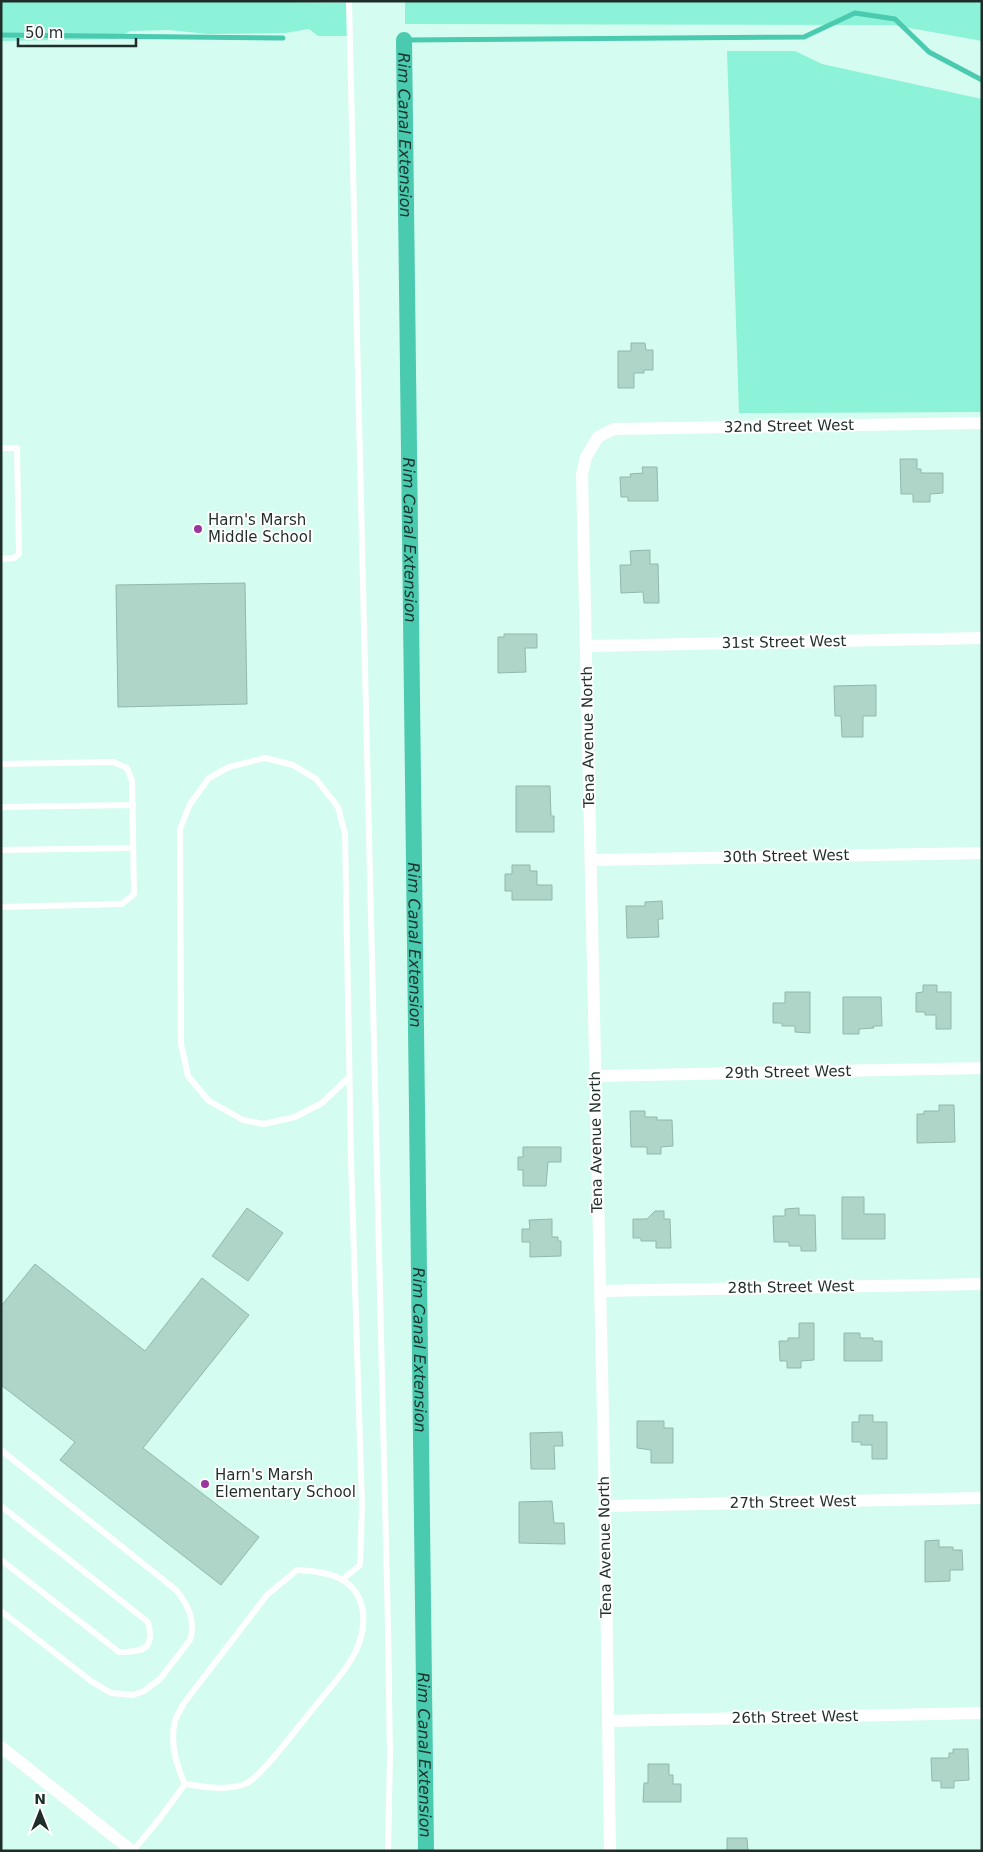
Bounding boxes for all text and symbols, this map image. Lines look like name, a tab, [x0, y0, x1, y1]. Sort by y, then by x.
scale bar	[18, 15, 135, 47]
text: 50 m	[25, 24, 63, 42]
water label: Rim Canal Extension	[395, 52, 416, 218]
street label: 32nd Street West	[724, 416, 854, 436]
water label: Rim Canal Extension	[400, 457, 421, 623]
place label: Harn's Marsh Middle School	[208, 511, 312, 546]
marker: Harn's Marsh Middle School	[192, 523, 204, 535]
street label: 31st Street West	[721, 632, 847, 652]
street label: Tena Avenue North	[578, 666, 598, 809]
street label: 30th Street West	[723, 846, 849, 866]
water label: Rim Canal Extension	[404, 862, 425, 1028]
street label: 29th Street West	[725, 1062, 851, 1082]
street label: Tena Avenue North	[586, 1071, 606, 1214]
water label: Rim Canal Extension	[409, 1267, 430, 1433]
street label: 28th Street West	[728, 1277, 854, 1297]
place label: Harn's Marsh Elementary School	[215, 1466, 356, 1501]
street label: Tena Avenue North	[595, 1476, 615, 1619]
marker: Harn's Marsh Elementary School	[199, 1478, 211, 1490]
street label: 27th Street West	[730, 1492, 856, 1512]
water label: Rim Canal Extension	[414, 1672, 435, 1838]
street label: 26th Street West	[732, 1707, 858, 1727]
north arrow	[15, 1787, 65, 1837]
text: N	[34, 1791, 46, 1807]

